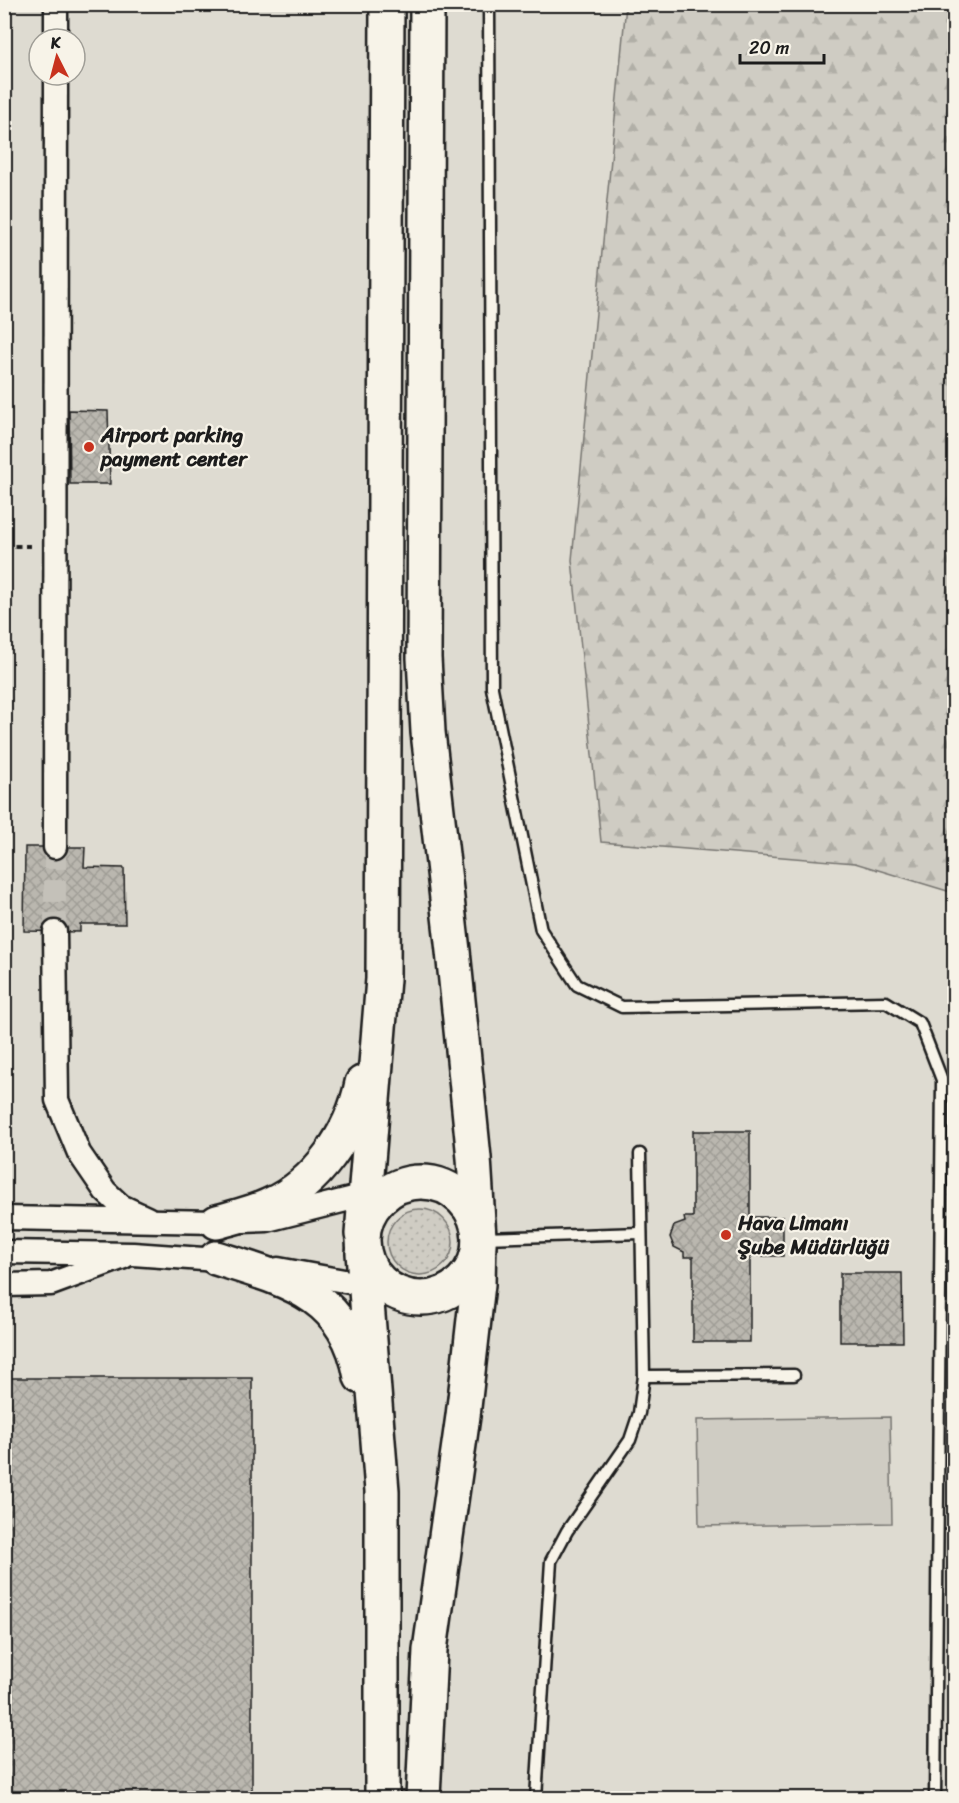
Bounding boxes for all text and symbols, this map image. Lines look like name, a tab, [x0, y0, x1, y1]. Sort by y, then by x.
north arrow	[27, 27, 87, 87]
scale bar	[740, 27, 824, 65]
text: K	[48, 28, 63, 58]
text: 20 m	[749, 32, 789, 64]
place label: Airport parking payment center	[99, 416, 248, 478]
marker: Airport parking payment center	[82, 440, 96, 454]
place label: Hava Limanı Şube Müdürlüğü	[737, 1204, 889, 1266]
marker: Hava Limanı Şube Müdürlüğü	[719, 1228, 733, 1242]

